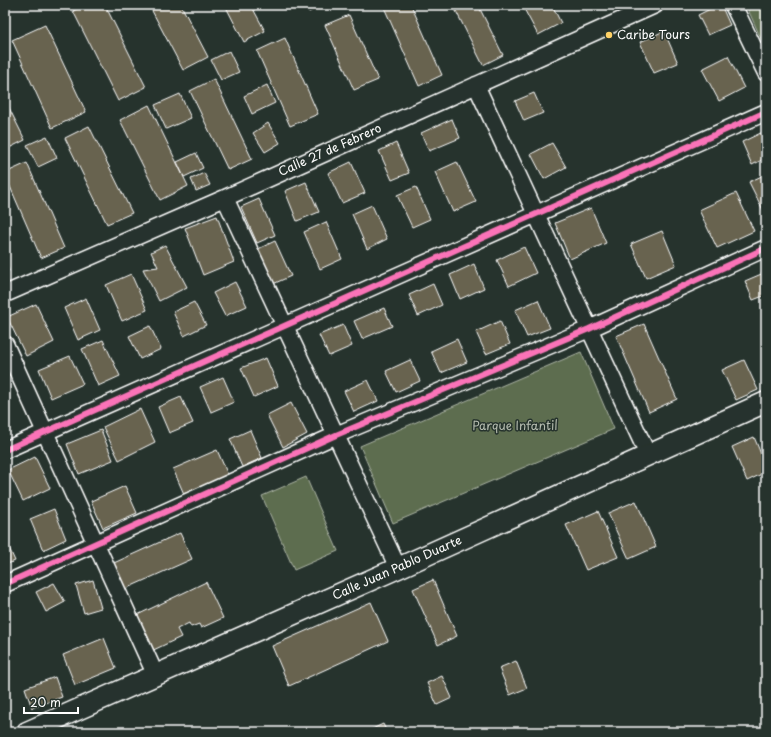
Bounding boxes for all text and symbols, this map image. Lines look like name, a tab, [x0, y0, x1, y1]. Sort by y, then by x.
place label: Caribe Tours	[617, 25, 690, 43]
marker: Caribe Tours	[604, 30, 614, 40]
street label: Calle 27 de Febrero	[275, 118, 384, 180]
park label: Parque Infantil	[472, 416, 558, 434]
street label: Calle Juan Pablo Duarte	[329, 530, 464, 604]
scale bar	[24, 689, 78, 715]
text: 20 m	[30, 693, 61, 711]

